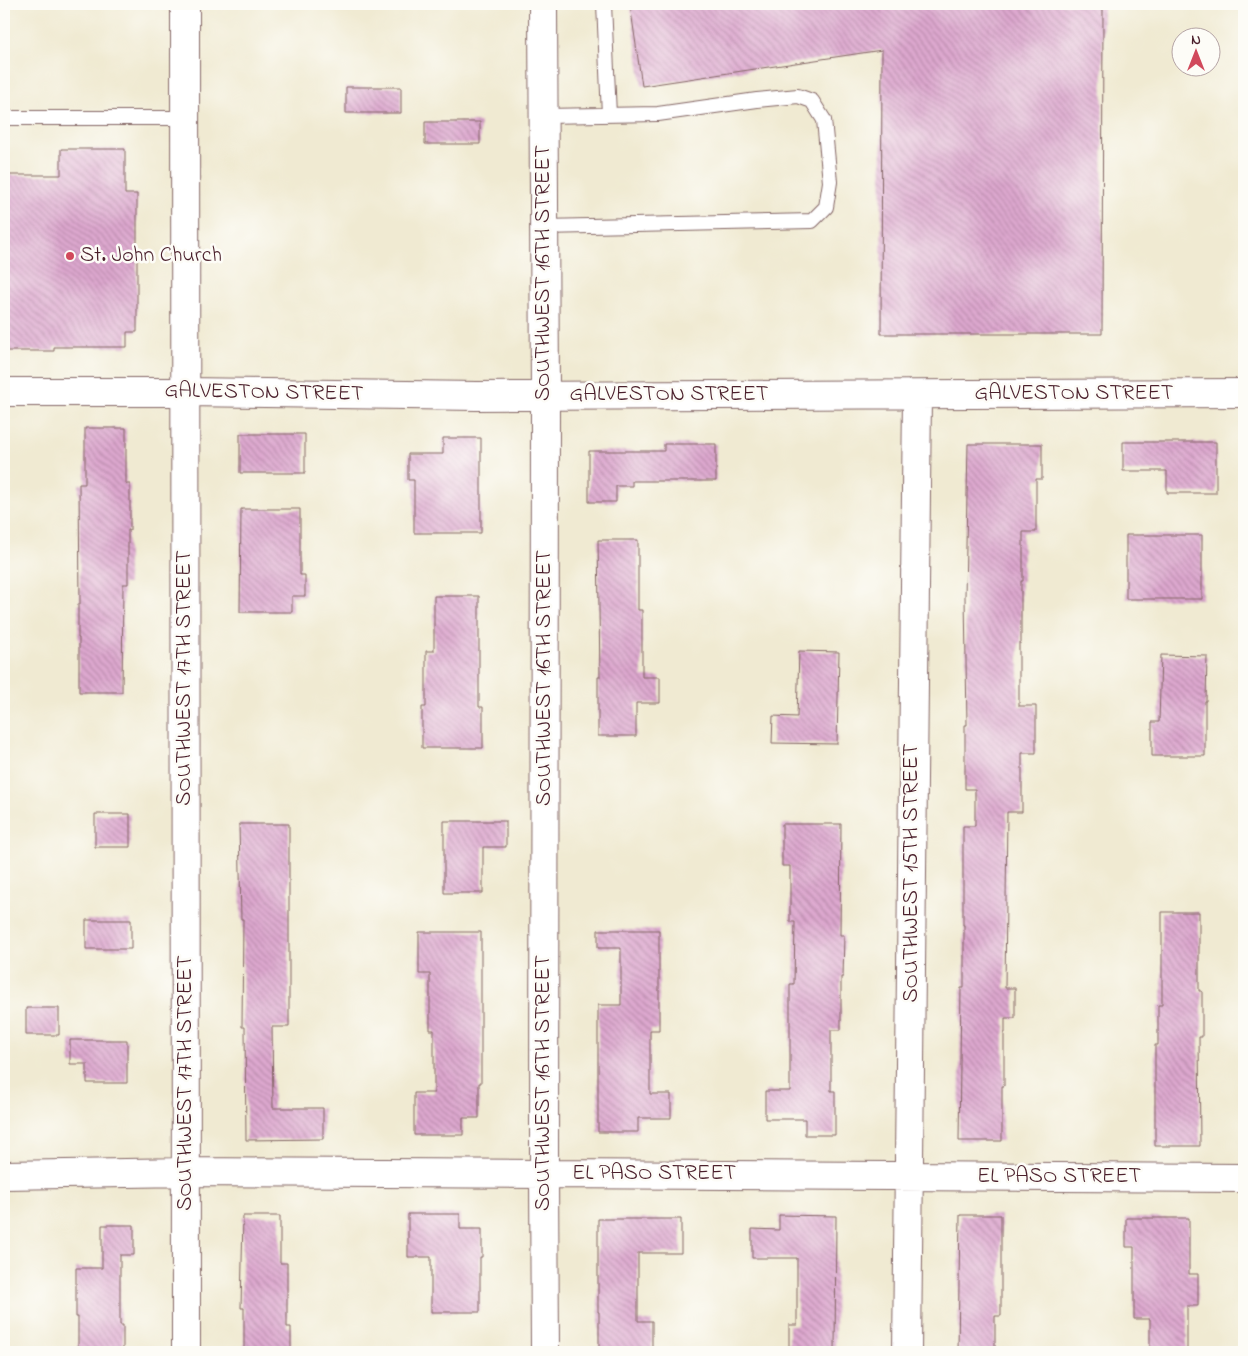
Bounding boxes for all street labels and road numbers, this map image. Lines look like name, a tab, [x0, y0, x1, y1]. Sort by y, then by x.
street label: SOUTHWEST 16TH STREET	[528, 145, 560, 401]
street label: GALVESTON STREET	[164, 375, 364, 411]
street label: GALVESTON STREET	[975, 378, 1174, 410]
street label: GALVESTON STREET	[570, 379, 769, 411]
street label: SOUTHWEST 17TH STREET	[169, 550, 201, 806]
street label: SOUTHWEST 16TH STREET	[529, 550, 561, 806]
street label: SOUTHWEST 15TH STREET	[896, 743, 928, 1003]
street label: SOUTHWEST 17TH STREET	[170, 955, 202, 1211]
street label: SOUTHWEST 16TH STREET	[528, 955, 560, 1211]
street label: EL PASO STREET	[572, 1158, 736, 1190]
street label: EL PASO STREET	[977, 1161, 1141, 1193]

